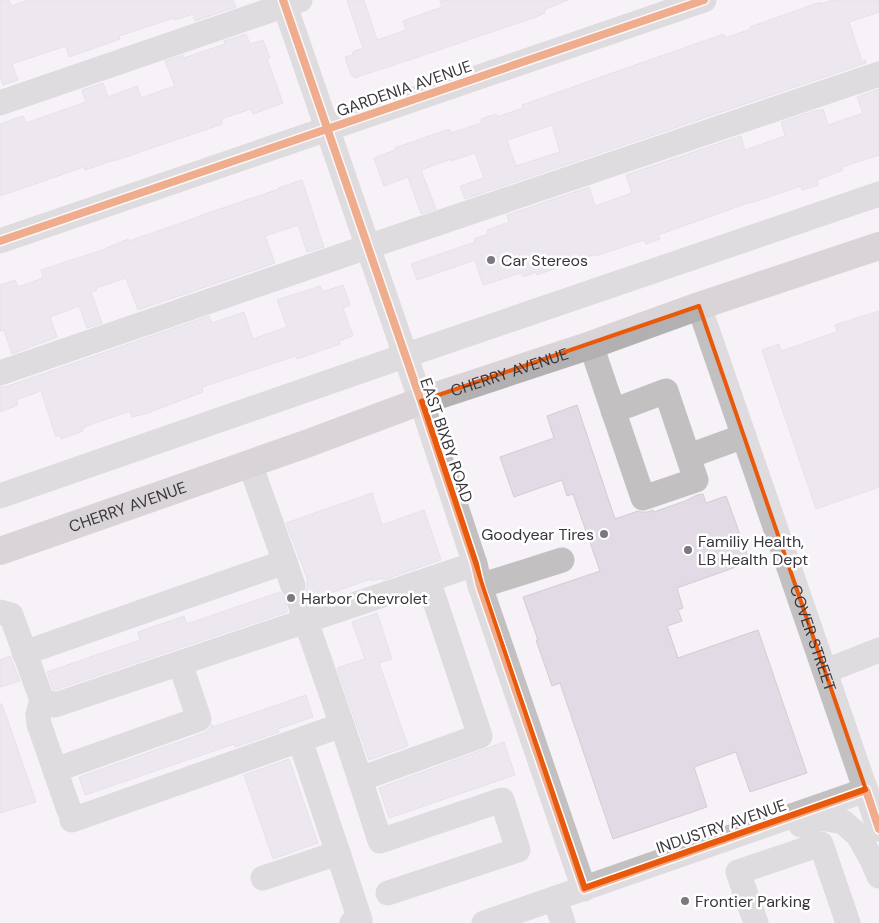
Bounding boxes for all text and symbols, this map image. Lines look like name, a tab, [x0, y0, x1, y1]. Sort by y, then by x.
street label: GARDENIA AVENUE	[334, 56, 474, 121]
place label: Car Stereos	[501, 250, 588, 271]
marker: Car Stereos	[485, 254, 497, 266]
street label: CHERRY AVENUE	[448, 343, 571, 402]
street label: EAST BIXBY ROAD	[415, 375, 478, 505]
street label: CHERRY AVENUE	[66, 477, 189, 537]
place label: Goodyear Tires	[481, 524, 594, 545]
marker: Goodyear Tires	[598, 528, 610, 540]
place label: Familiy Health, LB Health Dept	[698, 531, 808, 570]
marker: Familiy Health, LB Health Dept	[682, 544, 694, 556]
street label: COVER STREET	[785, 582, 841, 694]
place label: Harbor Chevrolet	[301, 588, 428, 609]
marker: Harbor Chevrolet	[285, 592, 297, 604]
street label: INDUSTRY AVENUE	[653, 794, 789, 859]
place label: Frontier Parking	[695, 891, 811, 912]
marker: Frontier Parking	[679, 895, 691, 907]

